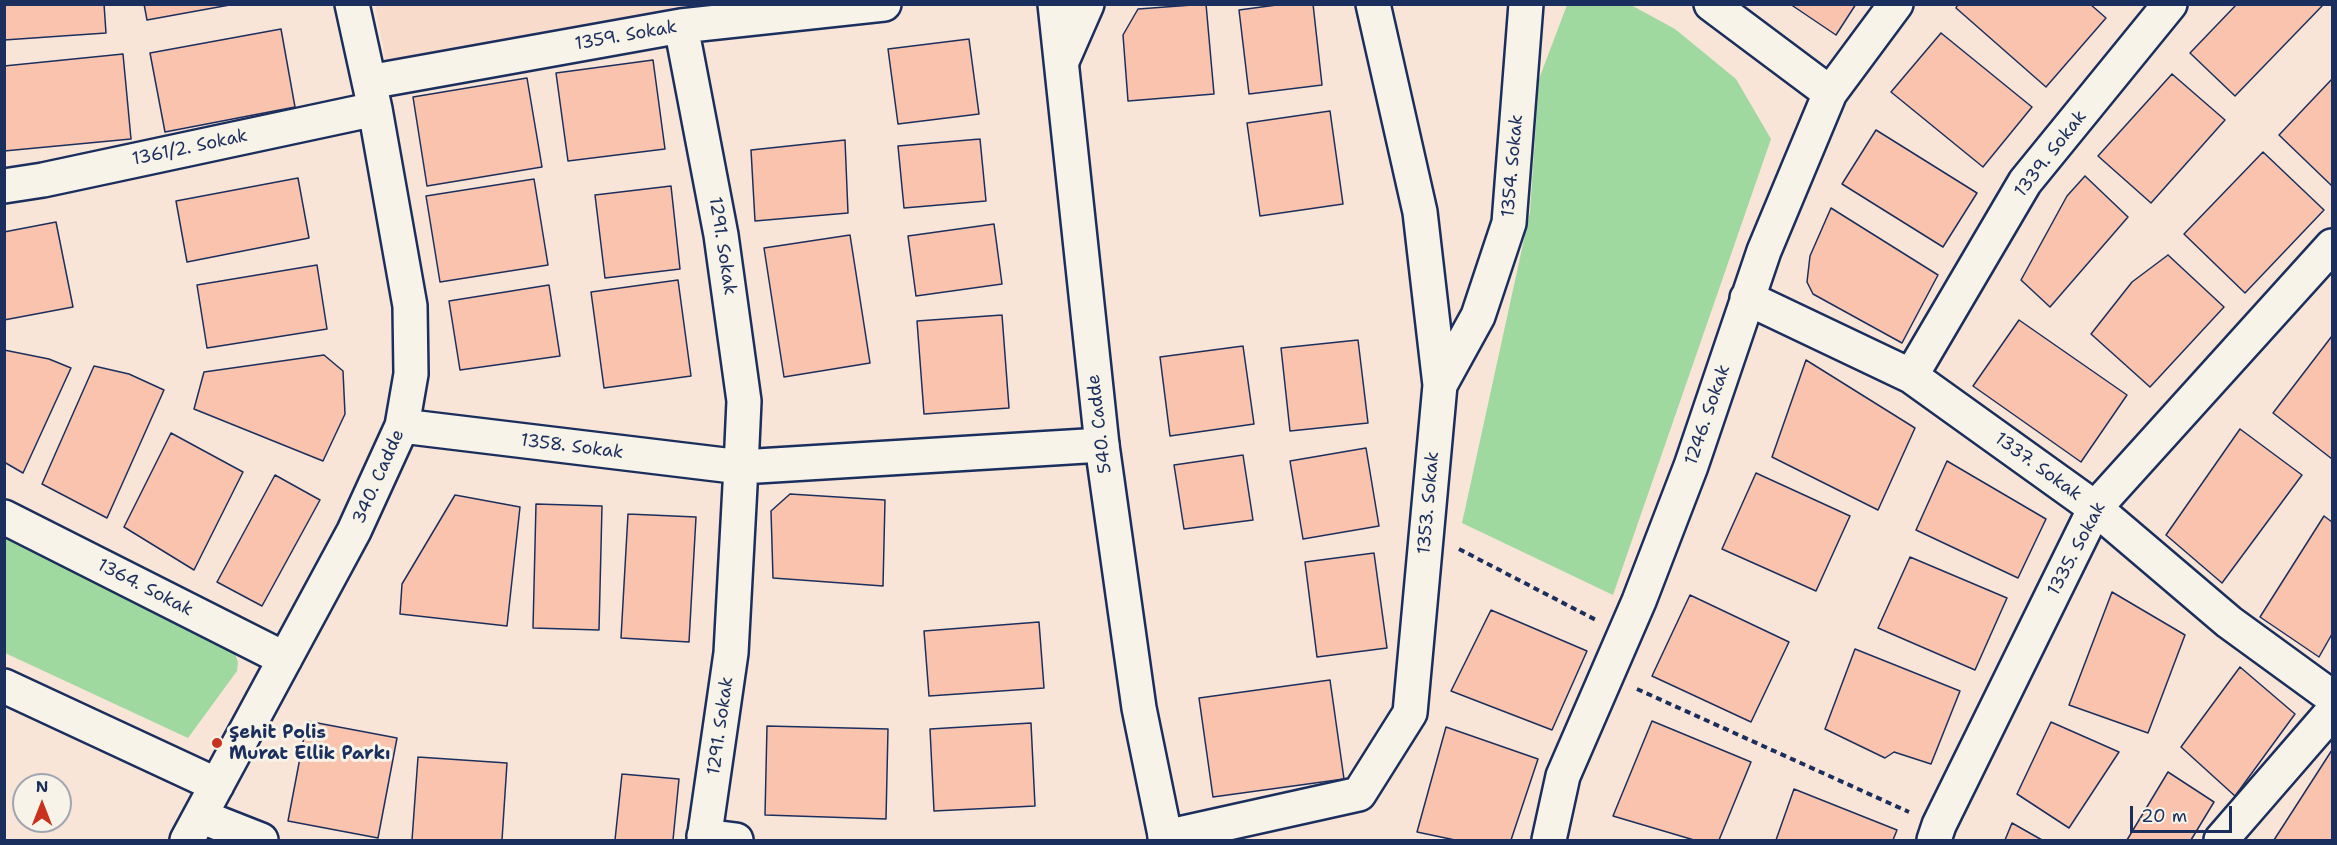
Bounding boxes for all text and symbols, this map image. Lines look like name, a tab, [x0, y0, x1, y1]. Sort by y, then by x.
street label: 1359. Sokak	[573, 16, 679, 56]
street label: 1339. Sokak	[2010, 106, 2092, 202]
street label: 1354. Sokak	[1498, 114, 1528, 218]
street label: 1361/2. Sokak	[130, 125, 250, 171]
street label: 1291. Sokak	[704, 195, 740, 297]
street label: 1246. Sokak	[1681, 362, 1735, 468]
street label: 540. Cadde	[1083, 373, 1117, 475]
street label: 340. Cadde	[349, 426, 409, 528]
street label: 1337. Sokak	[1990, 428, 2086, 506]
street label: 1358. Sokak	[519, 430, 625, 464]
street label: 1353. Sokak	[1414, 451, 1444, 555]
street label: 1335. Sokak	[2043, 498, 2111, 600]
street label: 1364. Sokak	[93, 555, 197, 621]
street label: 1291. Sokak	[703, 675, 739, 777]
place label: Şehit Polis Murat Ellik Parkı	[229, 722, 390, 764]
marker: Şehit Polis Murat Ellik Parkı	[210, 736, 224, 750]
north arrow	[12, 773, 72, 833]
text: N	[36, 776, 48, 797]
scale bar	[2133, 794, 2235, 832]
text: 20 m	[2141, 804, 2187, 828]

